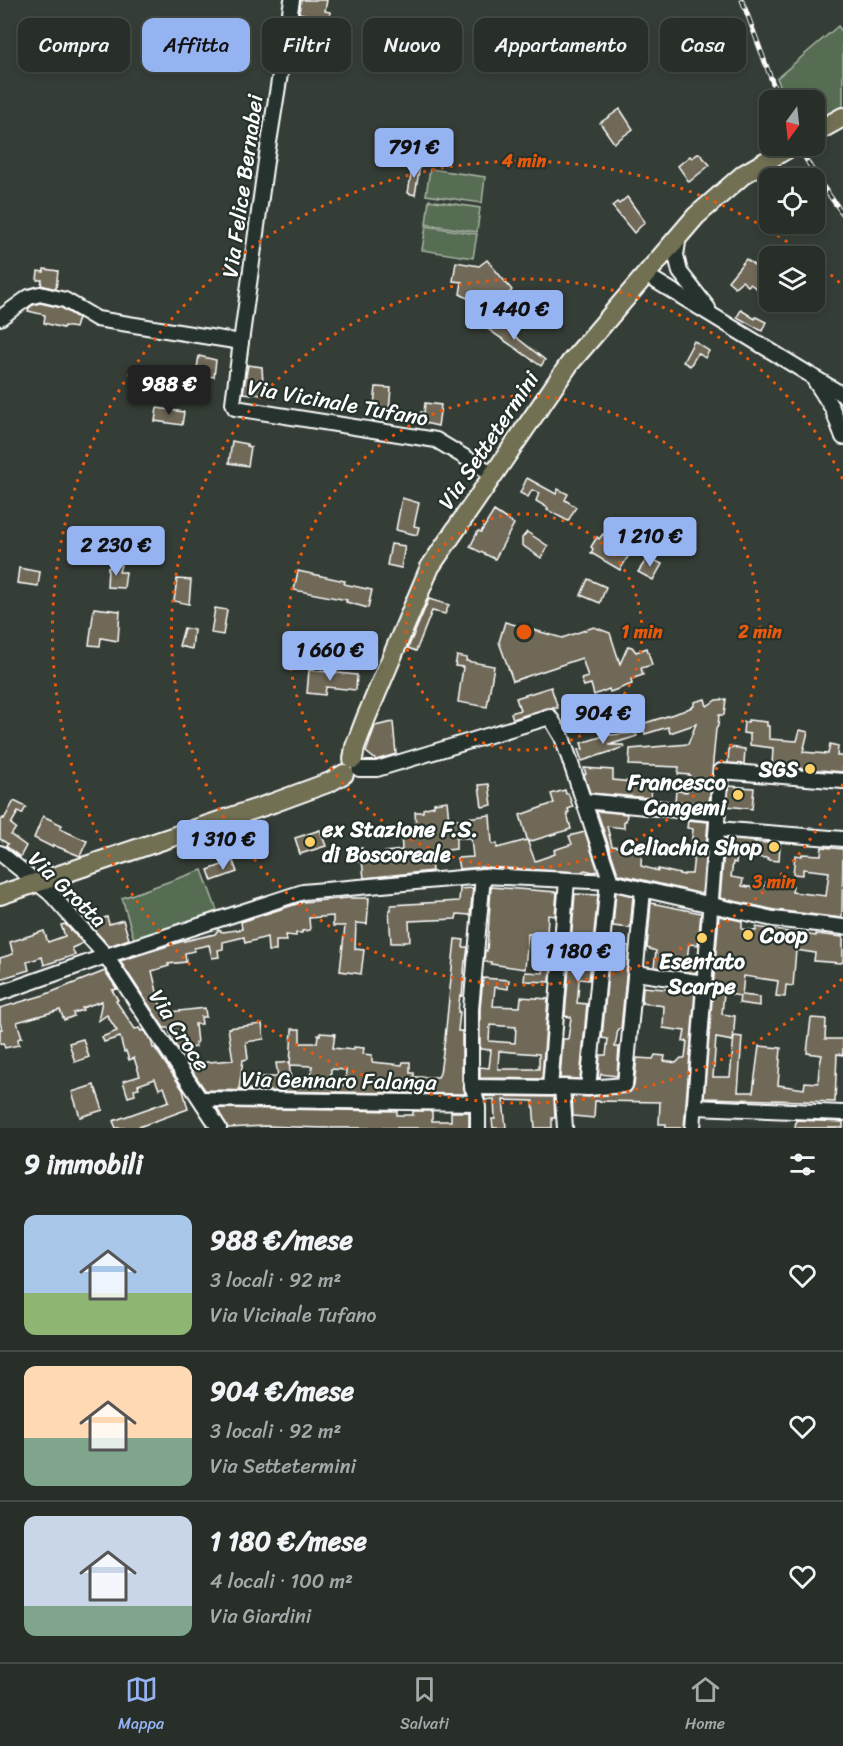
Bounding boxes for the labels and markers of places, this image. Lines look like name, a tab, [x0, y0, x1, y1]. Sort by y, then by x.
pin: 791 €	[372, 128, 456, 179]
pin: 1 440 €	[459, 290, 569, 341]
pin: 988 €	[127, 365, 211, 416]
pin: 1 210 €	[595, 517, 705, 568]
pin: 2 230 €	[61, 526, 171, 577]
centre of rings	[514, 622, 534, 642]
pin: 1 660 €	[275, 631, 385, 682]
pin: 904 €	[561, 694, 645, 745]
place label: SGS	[758, 750, 798, 789]
marker: SGS	[803, 762, 817, 776]
place label: Francesco Cangemi	[627, 763, 727, 827]
marker: Francesco Cangemi	[731, 788, 745, 802]
place label: ex Stazione F.S. di Boscoreale	[321, 810, 478, 874]
pin: 1 310 €	[168, 820, 278, 871]
place label: Celiachia Shop	[619, 828, 762, 867]
marker: ex Stazione F.S. di Boscoreale	[303, 835, 317, 849]
marker: Celiachia Shop	[767, 840, 781, 854]
place label: Coop	[759, 916, 808, 955]
marker: Coop	[741, 928, 755, 942]
marker: Esentato Scarpe	[695, 931, 709, 945]
pin: 1 180 €	[523, 932, 633, 983]
place label: Esentato Scarpe	[659, 942, 745, 1006]

